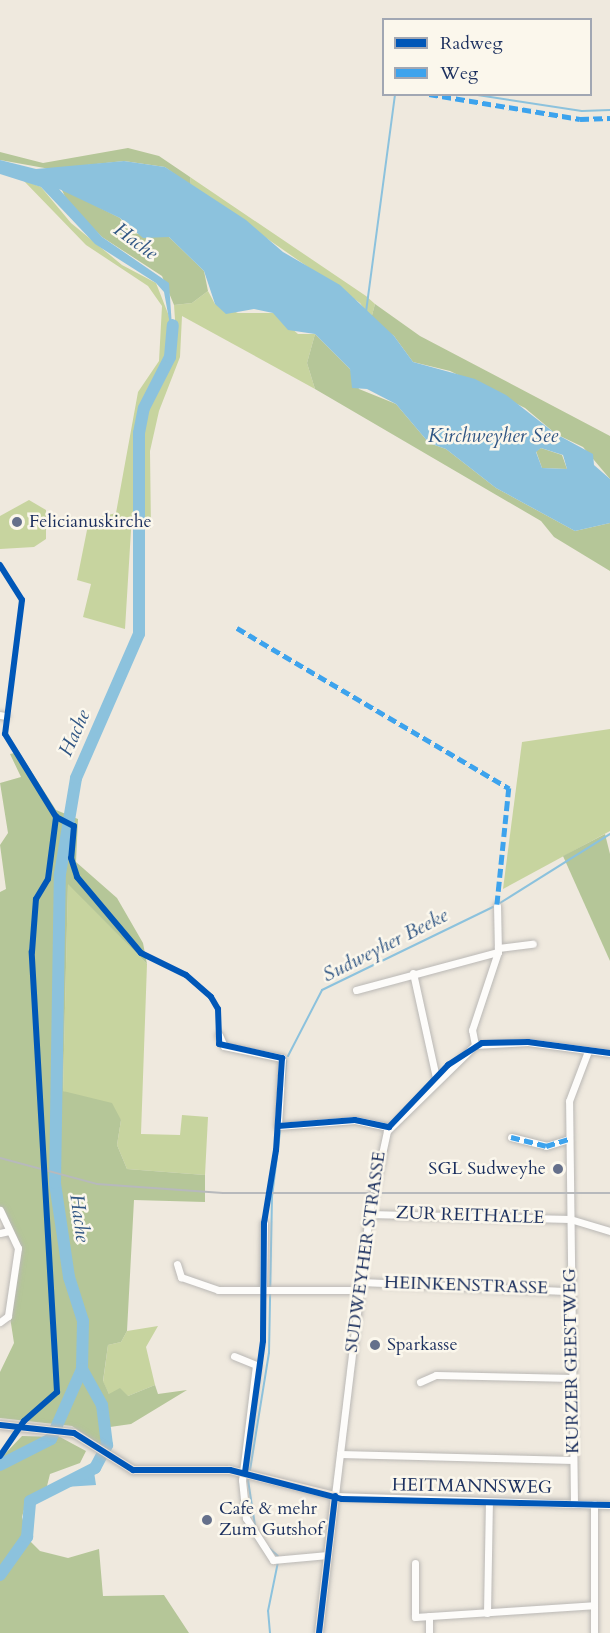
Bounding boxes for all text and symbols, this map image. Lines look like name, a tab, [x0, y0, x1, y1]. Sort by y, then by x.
legend	[382, 18, 592, 96]
text: Radweg	[440, 31, 503, 56]
text: Weg	[440, 61, 478, 86]
water label: Hache	[109, 217, 163, 265]
water label: Kirchweyher See	[428, 423, 558, 447]
place label: Felicianuskirche	[29, 511, 152, 533]
marker: Felicianuskirche	[10, 515, 24, 529]
water label: Hache	[53, 706, 95, 760]
water label: Sudweyher Beeke	[318, 903, 452, 987]
street label: SUDWEYHER STRASSE	[341, 1150, 391, 1354]
place label: SGL Sudweyhe	[428, 1158, 546, 1180]
marker: SGL Sudweyhe	[551, 1162, 565, 1176]
water label: Hache	[65, 1192, 95, 1244]
street label: ZUR REITHALLE	[395, 1203, 545, 1229]
street label: KURZER GEESTWEG	[560, 1268, 584, 1454]
street label: HEINKENSTRASSE	[384, 1272, 548, 1300]
place label: Sparkasse	[387, 1334, 458, 1356]
marker: Sparkasse	[368, 1338, 382, 1352]
street label: HEITMANNSWEG	[392, 1475, 552, 1499]
place label: Cafe & mehr Zum Gutshof	[219, 1499, 323, 1541]
marker: Cafe & mehr Zum Gutshof	[200, 1513, 214, 1527]

